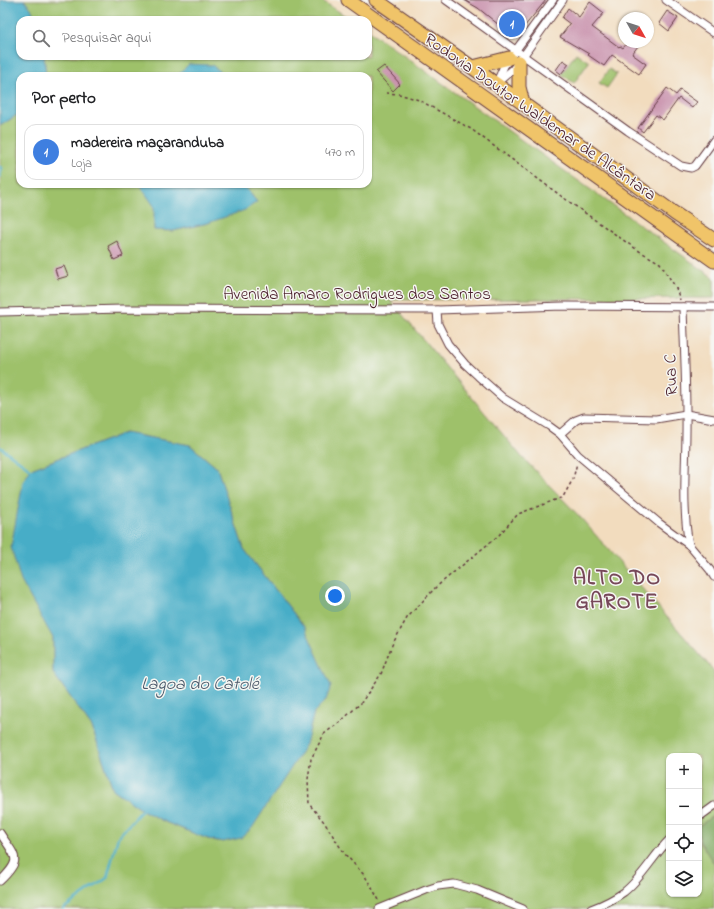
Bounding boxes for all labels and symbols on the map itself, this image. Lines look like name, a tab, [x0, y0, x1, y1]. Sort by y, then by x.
pin: 1	[499, 9, 525, 39]
north arrow	[618, 12, 654, 48]
street label: Rodovia Doutor Waldemar de Alcântara	[419, 27, 661, 207]
street label: Avenida Amaro Rodrigues dos Santos	[223, 282, 491, 309]
street label: Rua C	[658, 354, 685, 396]
district label: ALTO DO GAROTE	[573, 564, 661, 618]
your location	[325, 586, 345, 606]
water label: Lagoa do Catolé	[141, 672, 260, 698]

